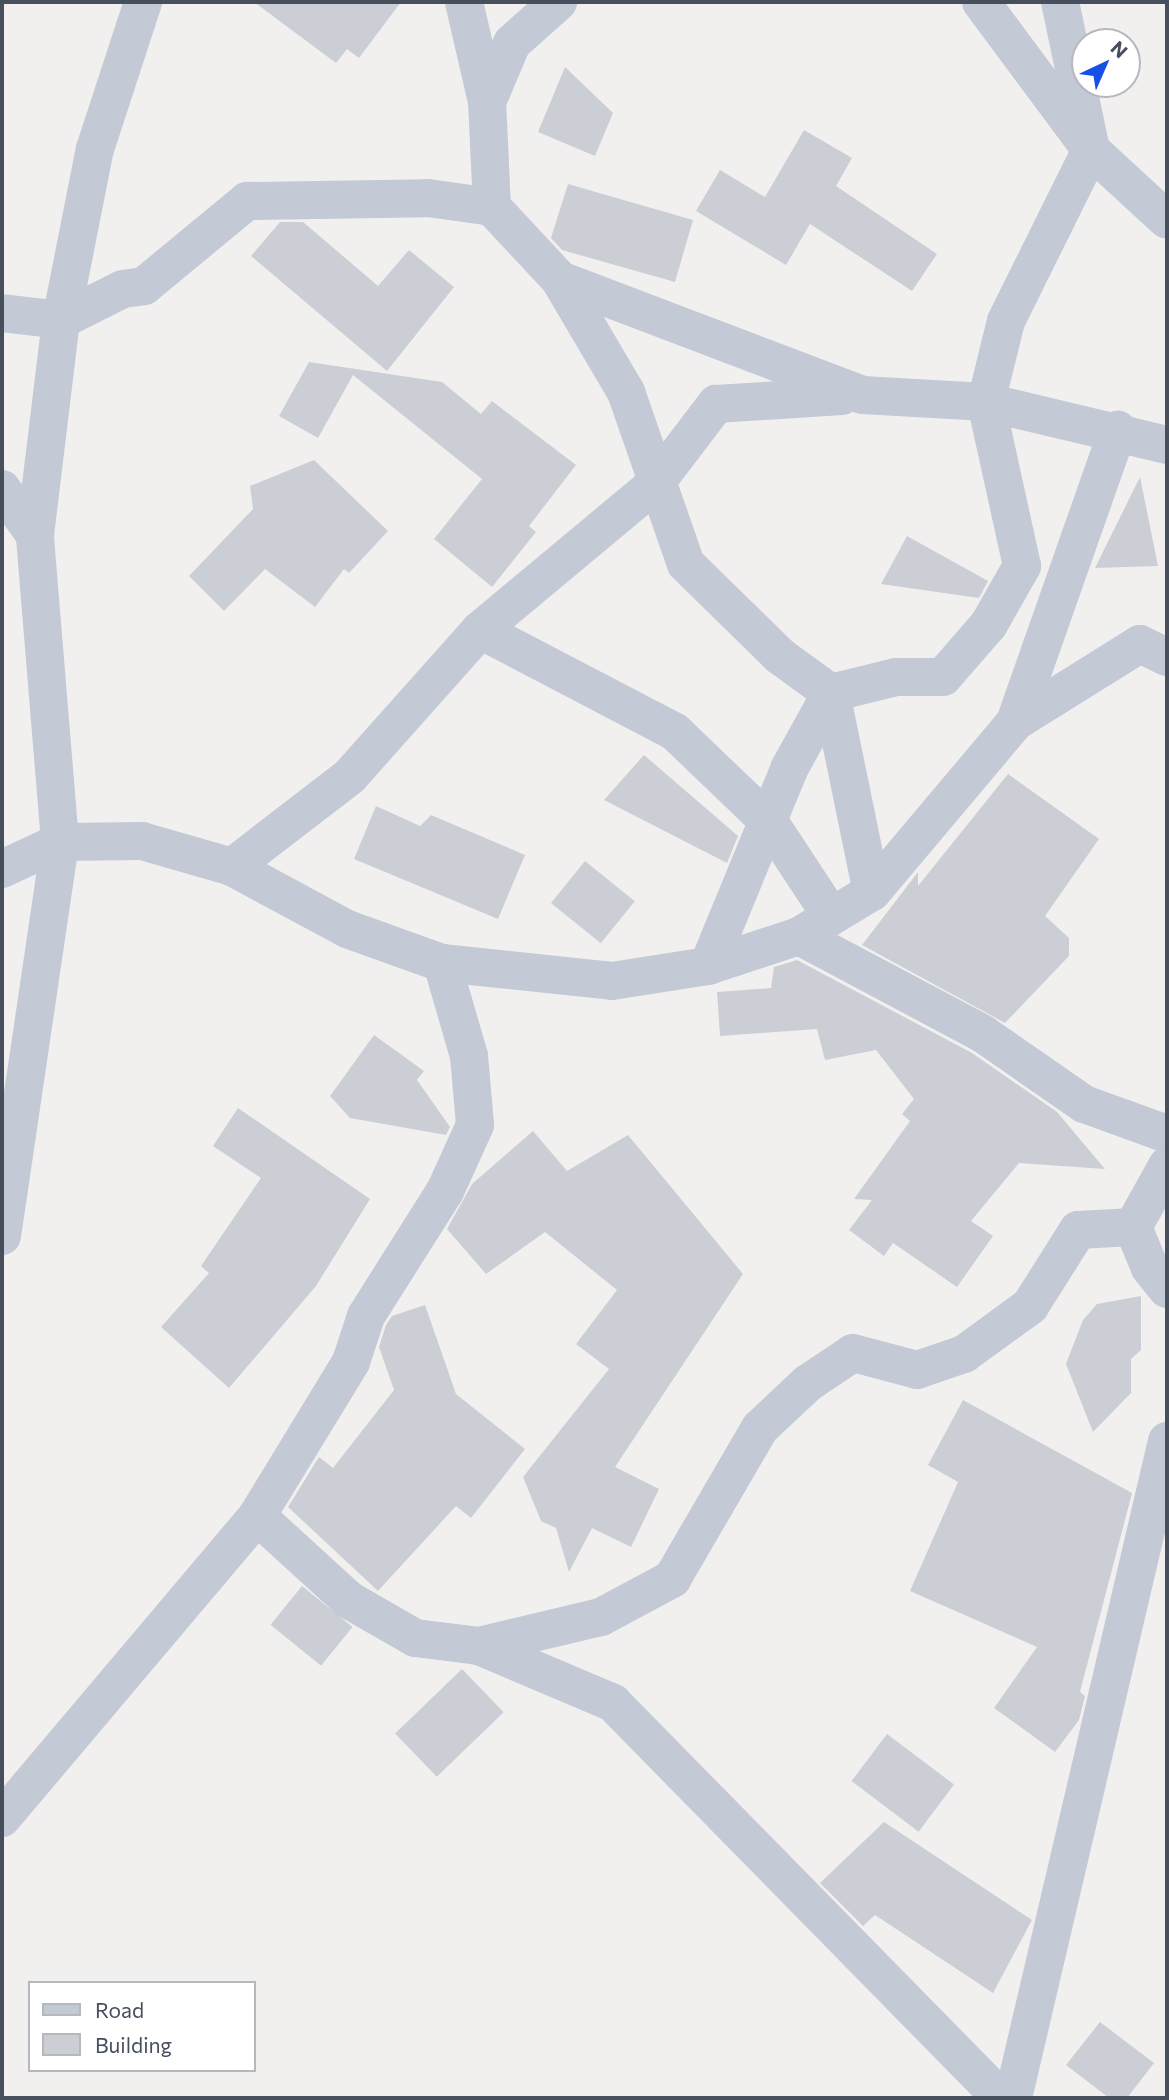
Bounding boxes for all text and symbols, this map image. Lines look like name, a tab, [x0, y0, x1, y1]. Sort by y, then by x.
north arrow	[1071, 28, 1141, 98]
text: N	[1106, 36, 1133, 62]
legend	[28, 1981, 256, 2072]
text: Road	[95, 1997, 144, 2022]
text: Building	[95, 2032, 172, 2057]

